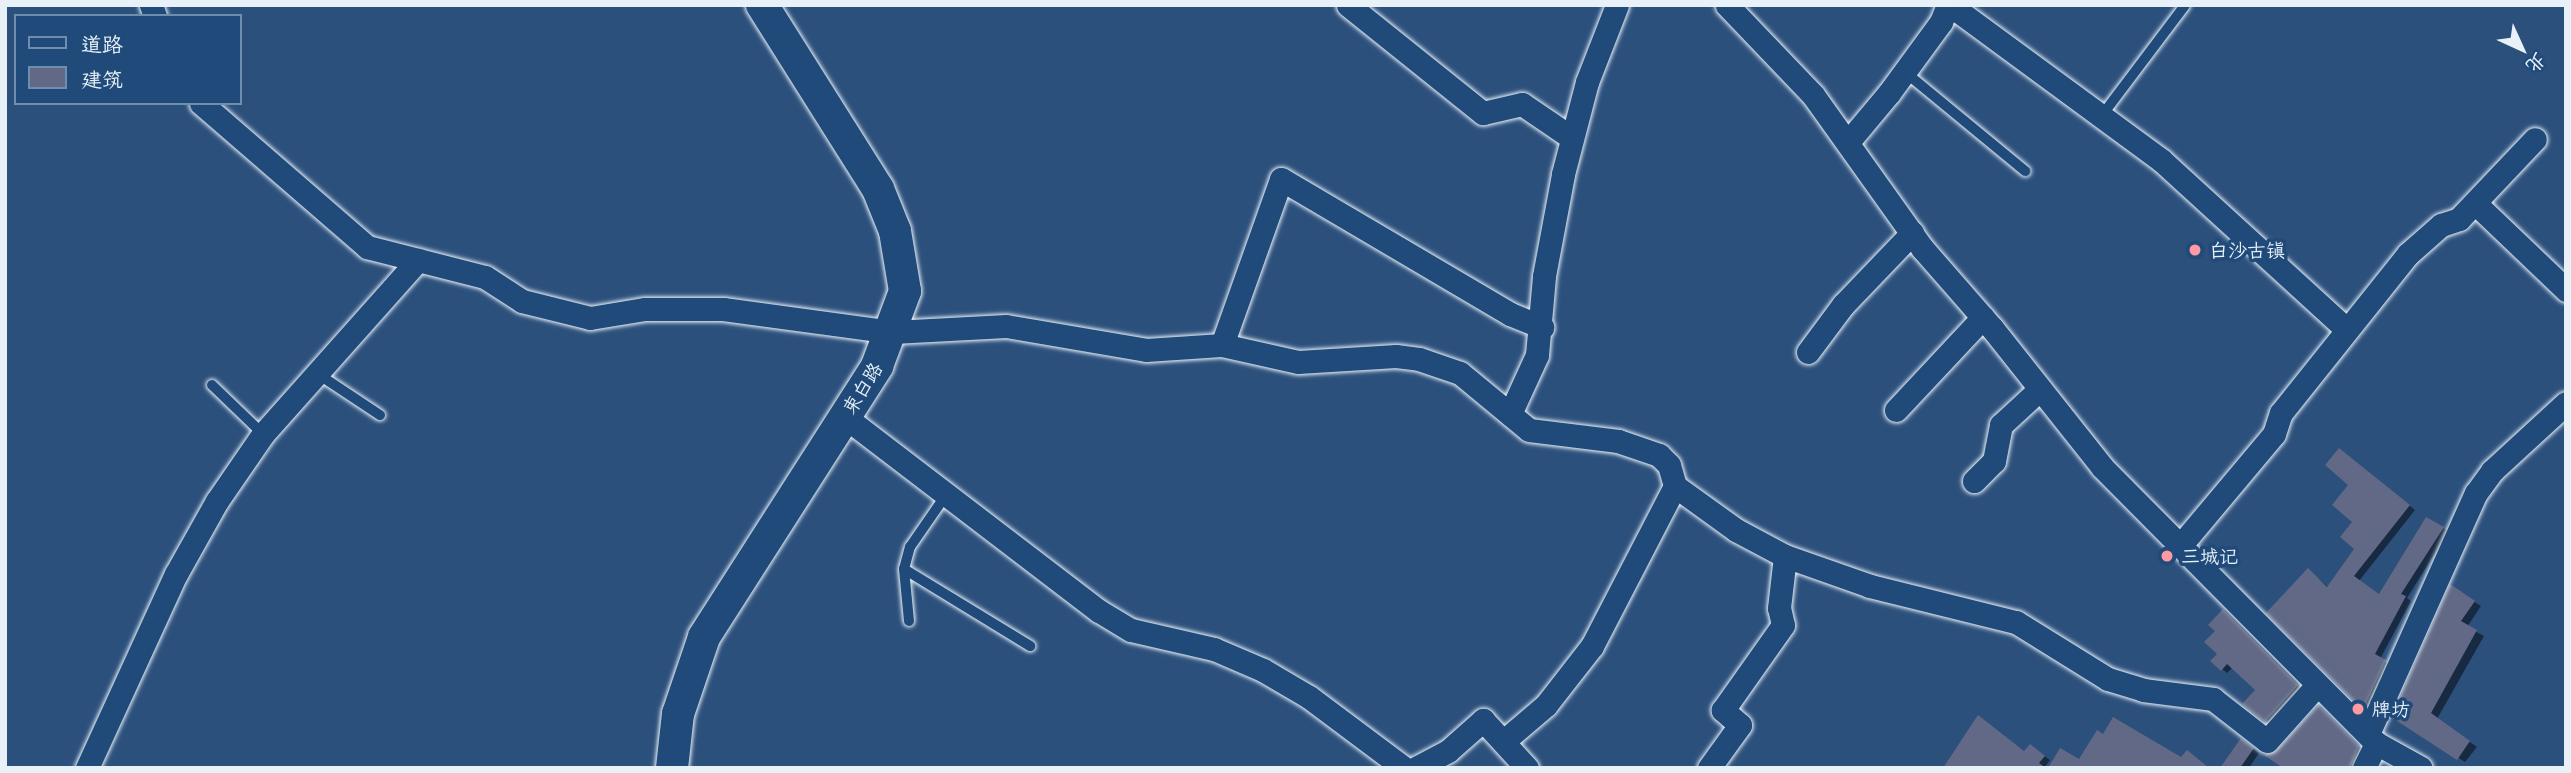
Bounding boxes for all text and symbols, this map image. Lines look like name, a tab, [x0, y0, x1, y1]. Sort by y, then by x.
legend	[14, 14, 242, 105]
north arrow	[2487, 14, 2557, 84]
text: 道路	[81, 27, 123, 59]
text: 北	[2520, 47, 2553, 80]
text: 建筑	[81, 62, 123, 94]
place label: 白沙古镇	[2209, 239, 2285, 261]
marker: 白沙古镇	[2187, 242, 2203, 258]
street label: 束白路	[837, 358, 887, 418]
place label: 三城记	[2181, 545, 2238, 567]
marker: 三城记	[2159, 548, 2175, 564]
place label: 牌坊	[2372, 698, 2410, 720]
marker: 牌坊	[2350, 701, 2366, 717]

